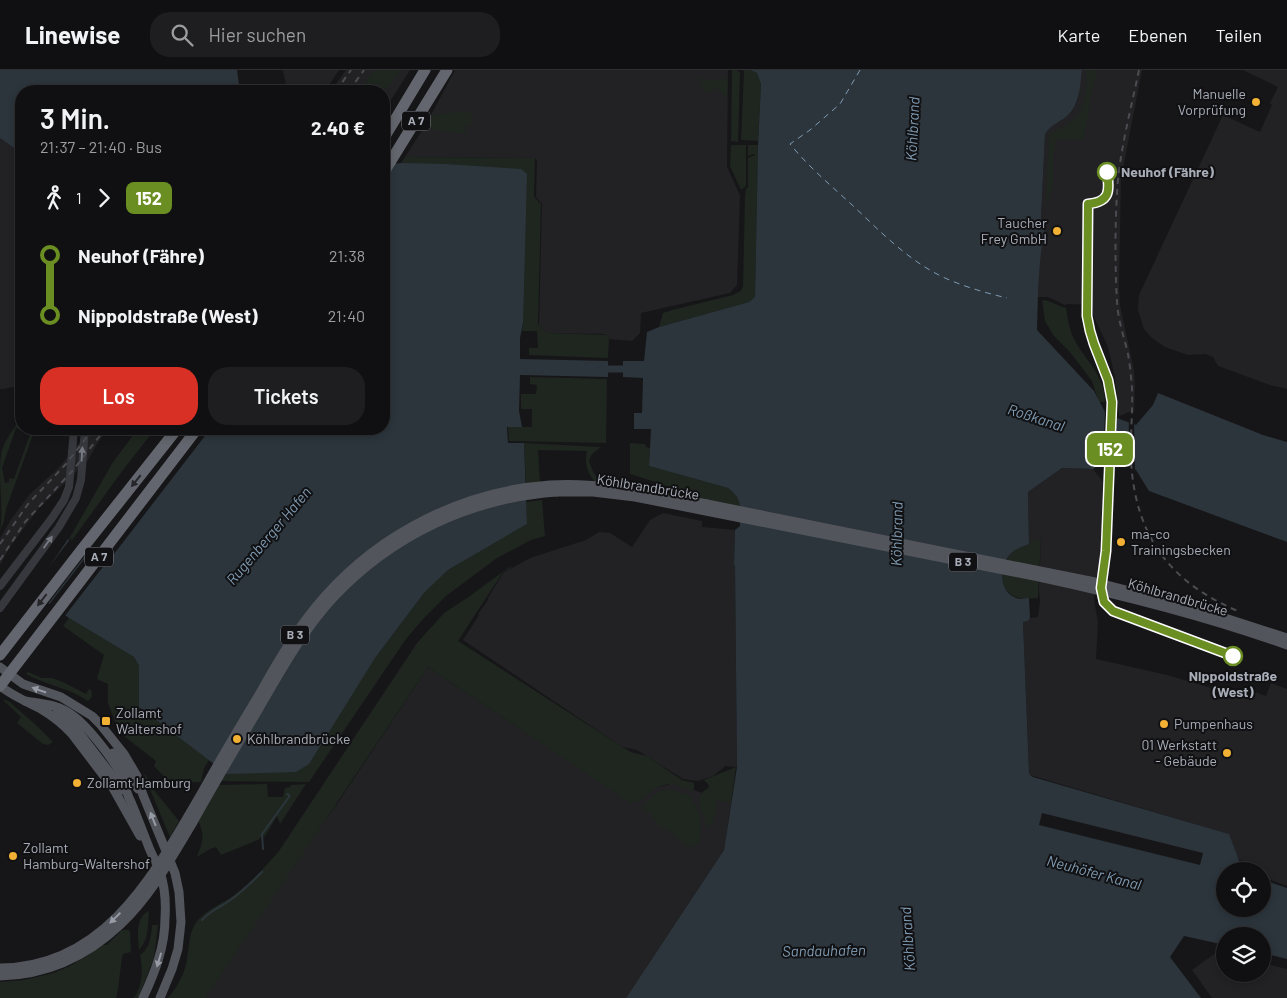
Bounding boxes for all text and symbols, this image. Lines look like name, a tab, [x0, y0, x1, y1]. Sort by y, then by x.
search box	[150, 12, 500, 57]
text: Linewise	[25, 20, 120, 49]
icon: search	[168, 21, 196, 49]
text: Hier suchen	[208, 23, 306, 46]
text: Karte	[1057, 24, 1100, 46]
text: Ebenen	[1128, 24, 1187, 46]
text: Teilen	[1215, 24, 1262, 46]
place label: Manuelle Vorprüfung	[1178, 85, 1246, 118]
water label: Köhlbrand	[901, 96, 923, 162]
marker: Manuelle Vorprüfung	[1250, 96, 1262, 108]
text: 3 Min.	[40, 101, 110, 135]
road number: A 7	[402, 111, 430, 130]
text: 2.40 €	[311, 116, 365, 139]
text: 21:37 – 21:40 · Bus	[40, 137, 162, 156]
marker: Neuhof (Fähre)	[1097, 162, 1117, 182]
place label: Neuhof (Fähre)	[1121, 163, 1214, 180]
icon: walk	[40, 184, 68, 212]
icon: forward	[90, 184, 118, 212]
text: 152	[136, 187, 162, 209]
text: 1	[76, 188, 82, 207]
place label: Taucher Frey GmbH	[981, 214, 1047, 247]
marker: Taucher Frey GmbH	[1051, 225, 1063, 237]
text: Neuhof (Fähre)	[78, 244, 204, 267]
text: 21:38	[329, 246, 365, 265]
text: Nippoldstraße (West)	[78, 304, 258, 327]
text: 21:40	[328, 306, 365, 325]
button: Los	[40, 367, 198, 425]
button: Tickets	[208, 367, 365, 425]
water label: Roßkanal	[1005, 399, 1068, 435]
line badge: 152	[1081, 433, 1139, 465]
text: 152	[1097, 438, 1123, 460]
one-way arrow	[79, 446, 87, 462]
street label: Köhlbrandbrücke	[596, 470, 700, 503]
one-way arrow	[131, 474, 142, 487]
water label: Rugenberger Hafen	[222, 483, 314, 588]
water label: Köhlbrand	[886, 502, 906, 566]
place label: ma-co Trainingsbecken	[1131, 525, 1231, 558]
one-way arrow	[43, 535, 53, 549]
marker: ma-co Trainingsbecken	[1115, 536, 1127, 548]
road number: A 7	[85, 548, 113, 567]
road number: B 3	[949, 552, 977, 572]
street label: Köhlbrandbrücke	[1126, 574, 1230, 619]
one-way arrow	[37, 594, 48, 607]
road number: B 3	[281, 626, 309, 644]
marker: Nippoldstraße (West)	[1223, 646, 1243, 666]
place label: Nippoldstraße (West)	[1189, 667, 1278, 700]
one-way arrow	[31, 686, 46, 693]
place label: Zollamt Waltershof	[116, 704, 182, 737]
marker: Zollamt Waltershof	[100, 715, 112, 727]
place label: Pumpenhaus	[1174, 715, 1253, 732]
marker: Pumpenhaus	[1158, 718, 1170, 730]
place label: Köhlbrandbrücke	[247, 730, 350, 747]
marker: Köhlbrandbrücke	[231, 733, 243, 745]
place label: 01 Werkstatt - Gebäude	[1142, 736, 1217, 769]
marker: 01 Werkstatt - Gebäude	[1221, 747, 1233, 759]
place label: Zollamt Hamburg	[87, 774, 191, 791]
marker: Zollamt Hamburg	[71, 777, 83, 789]
one-way arrow	[149, 811, 157, 826]
place label: Zollamt Hamburg-Waltershof	[23, 839, 150, 872]
marker: Zollamt Hamburg-Waltershof	[7, 850, 19, 862]
water label: Neuhöfer Kanal	[1045, 851, 1144, 893]
map controls	[1216, 862, 1271, 982]
button: locate	[1216, 862, 1271, 917]
water label: Köhlbrand	[896, 906, 918, 972]
one-way arrow	[110, 912, 122, 924]
button: layers	[1216, 927, 1271, 982]
water label: Sandauhafen	[782, 940, 866, 960]
one-way arrow	[154, 952, 162, 967]

